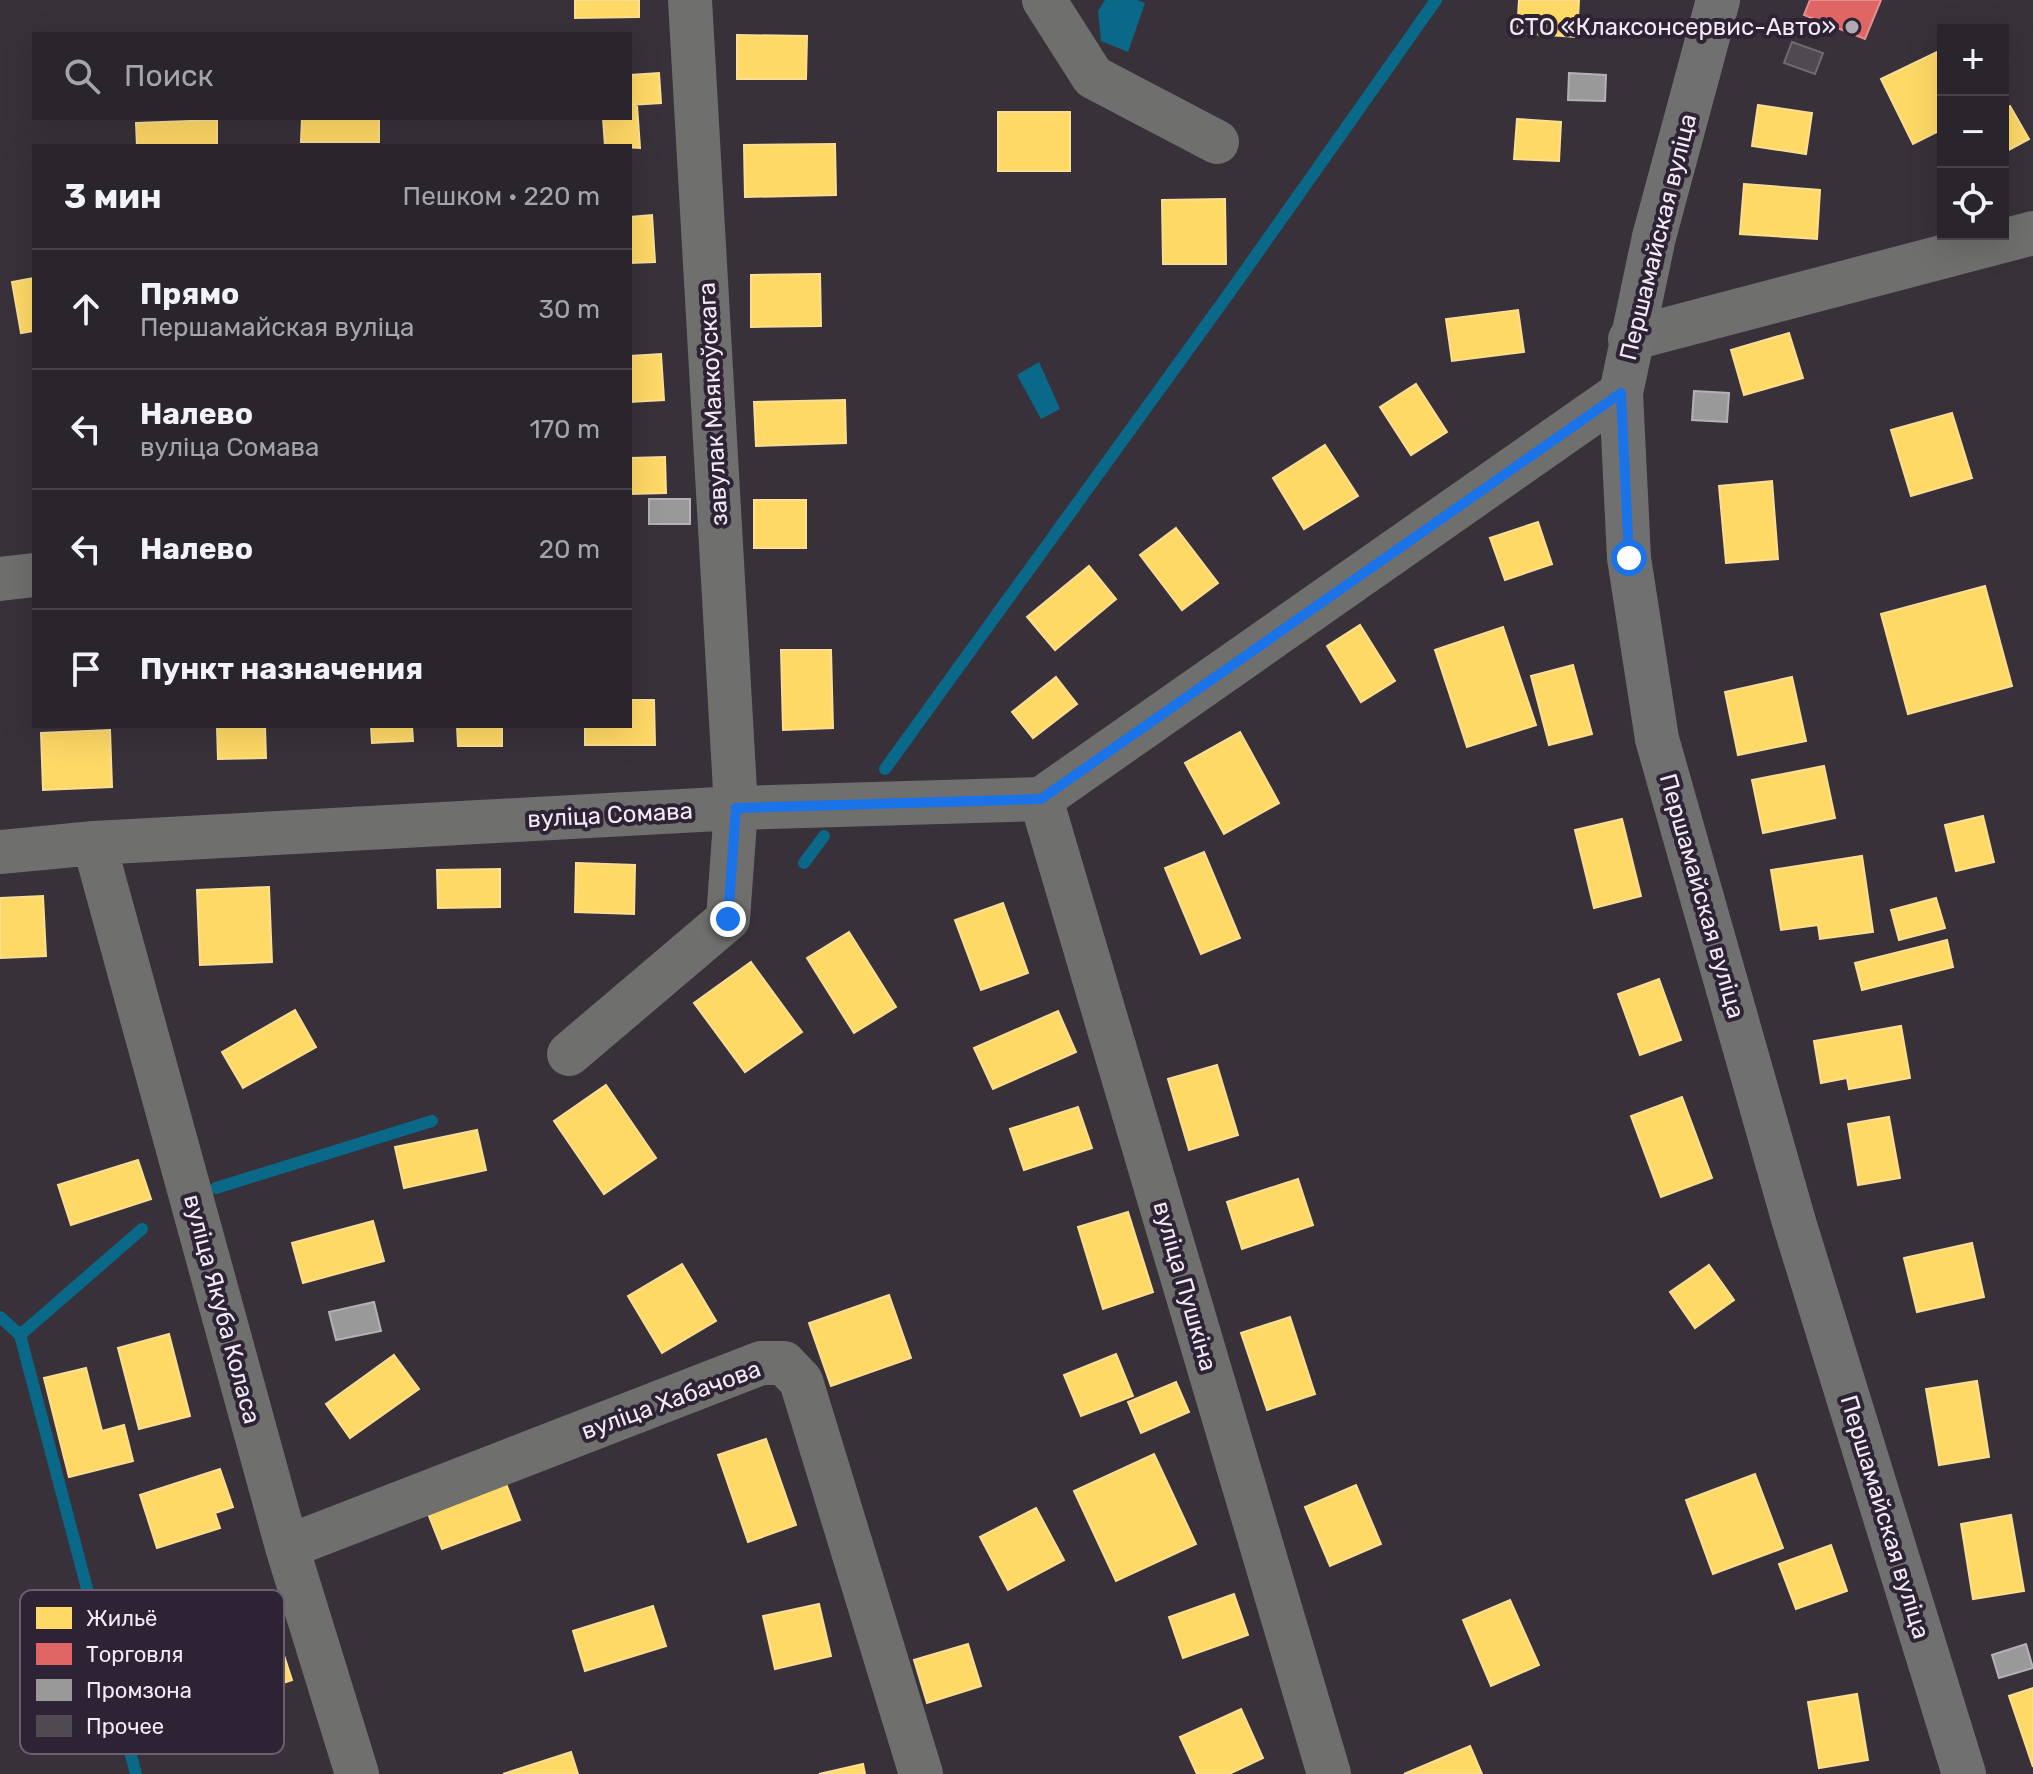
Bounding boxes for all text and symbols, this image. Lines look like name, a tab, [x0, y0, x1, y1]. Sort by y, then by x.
place label: СТО «Клаксонсервис-Авто»	[1509, 13, 1836, 41]
marker: СТО «Клаксонсервис-Авто»	[1843, 18, 1861, 36]
map controls	[1937, 24, 2009, 240]
button: +	[1937, 24, 2009, 96]
search box	[32, 32, 632, 120]
icon: search	[60, 54, 104, 98]
text: Поиск	[124, 58, 214, 94]
button: −	[1937, 96, 2009, 168]
street label: Першамайская вуліца	[1614, 111, 1702, 363]
button: locate	[1937, 168, 2009, 240]
text: 3 мин	[64, 176, 162, 217]
text: Пешком · 220 m	[403, 181, 600, 212]
text: Прямо	[140, 276, 239, 312]
street label: завулак Маякоўскага	[693, 281, 733, 527]
icon: ahead	[64, 287, 108, 331]
text: 30 m	[538, 294, 600, 325]
text: Першамайская вуліца	[140, 312, 414, 343]
text: Налево	[140, 396, 253, 432]
icon: left	[64, 407, 108, 451]
text: 170 m	[530, 414, 600, 445]
text: вуліца Сомава	[140, 432, 319, 463]
icon: left	[64, 527, 108, 571]
text: Налево	[140, 531, 253, 567]
text: 20 m	[539, 534, 600, 565]
route start	[1611, 540, 1647, 576]
icon: arrive	[64, 647, 108, 691]
text: Пункт назначения	[140, 651, 423, 687]
street label: Першамайская вуліца	[1654, 770, 1750, 1022]
street label: вуліца Сомава	[527, 797, 693, 833]
route end	[710, 901, 746, 937]
street label: вуліца Якуба Коласа	[178, 1191, 266, 1427]
street label: вуліца Пушкіна	[1147, 1198, 1223, 1374]
street label: вуліца Хабачова	[577, 1355, 765, 1445]
street label: Першамайская вуліца	[1835, 1392, 1935, 1642]
legend	[20, 1590, 284, 1754]
text: Жильё	[86, 1605, 157, 1632]
text: Торговля	[86, 1641, 183, 1668]
text: Промзона	[86, 1677, 192, 1704]
text: Прочее	[86, 1713, 164, 1740]

